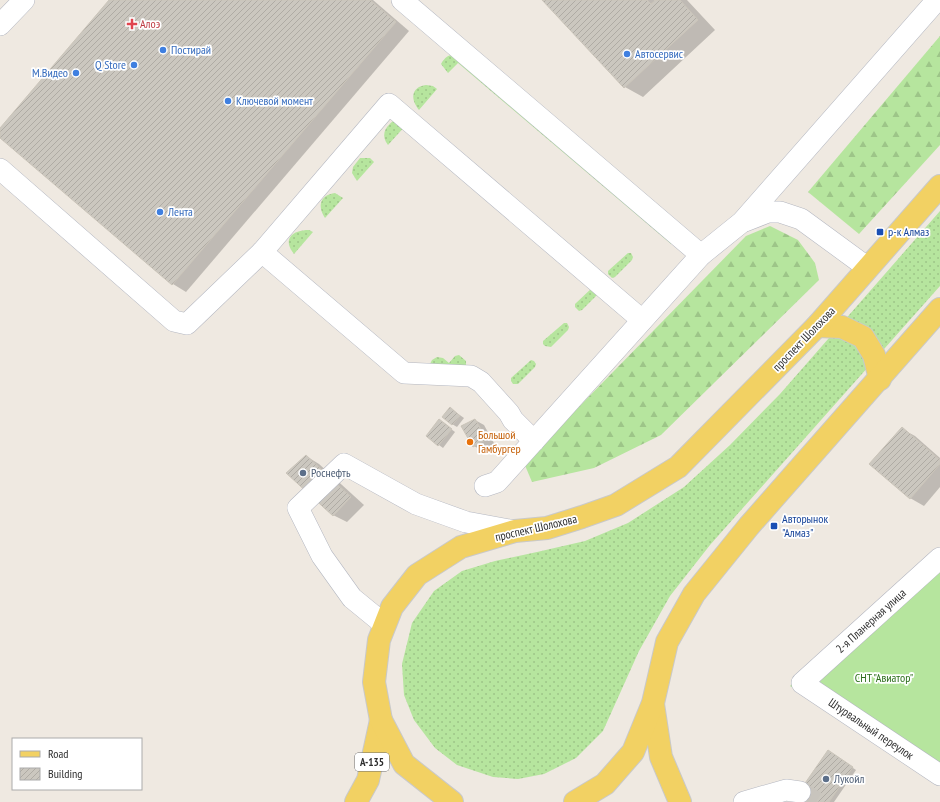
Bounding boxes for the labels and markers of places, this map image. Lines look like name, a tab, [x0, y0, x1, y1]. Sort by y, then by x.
place label: Алоэ	[140, 16, 161, 31]
marker: Алоэ	[127, 19, 137, 29]
place label: Постирай	[171, 42, 211, 57]
marker: Постирай	[158, 45, 168, 55]
place label: Автосервис	[635, 46, 684, 61]
marker: Автосервис	[622, 49, 632, 59]
place label: Q Store	[95, 57, 126, 72]
marker: Q Store	[129, 60, 139, 70]
place label: М.Видео	[32, 65, 68, 80]
marker: М.Видео	[71, 68, 81, 78]
place label: Ключевой момент	[236, 93, 313, 108]
marker: Ключевой момент	[223, 96, 233, 106]
place label: Лента	[167, 204, 193, 219]
marker: Лента	[155, 207, 165, 217]
place label: р-к Алмаз	[888, 224, 929, 239]
marker: р-к Алмаз	[875, 227, 885, 237]
place label: Большой Гамбургер	[478, 427, 521, 456]
marker: Большой Гамбургер	[465, 437, 475, 447]
place label: Роснефть	[311, 465, 351, 480]
marker: Роснефть	[298, 468, 308, 478]
place label: Авторынок "Алмаз"	[782, 511, 828, 540]
marker: Авторынок "Алмаз"	[769, 521, 779, 531]
place label: Лукойл	[833, 771, 865, 786]
marker: Лукойл	[821, 774, 831, 784]

